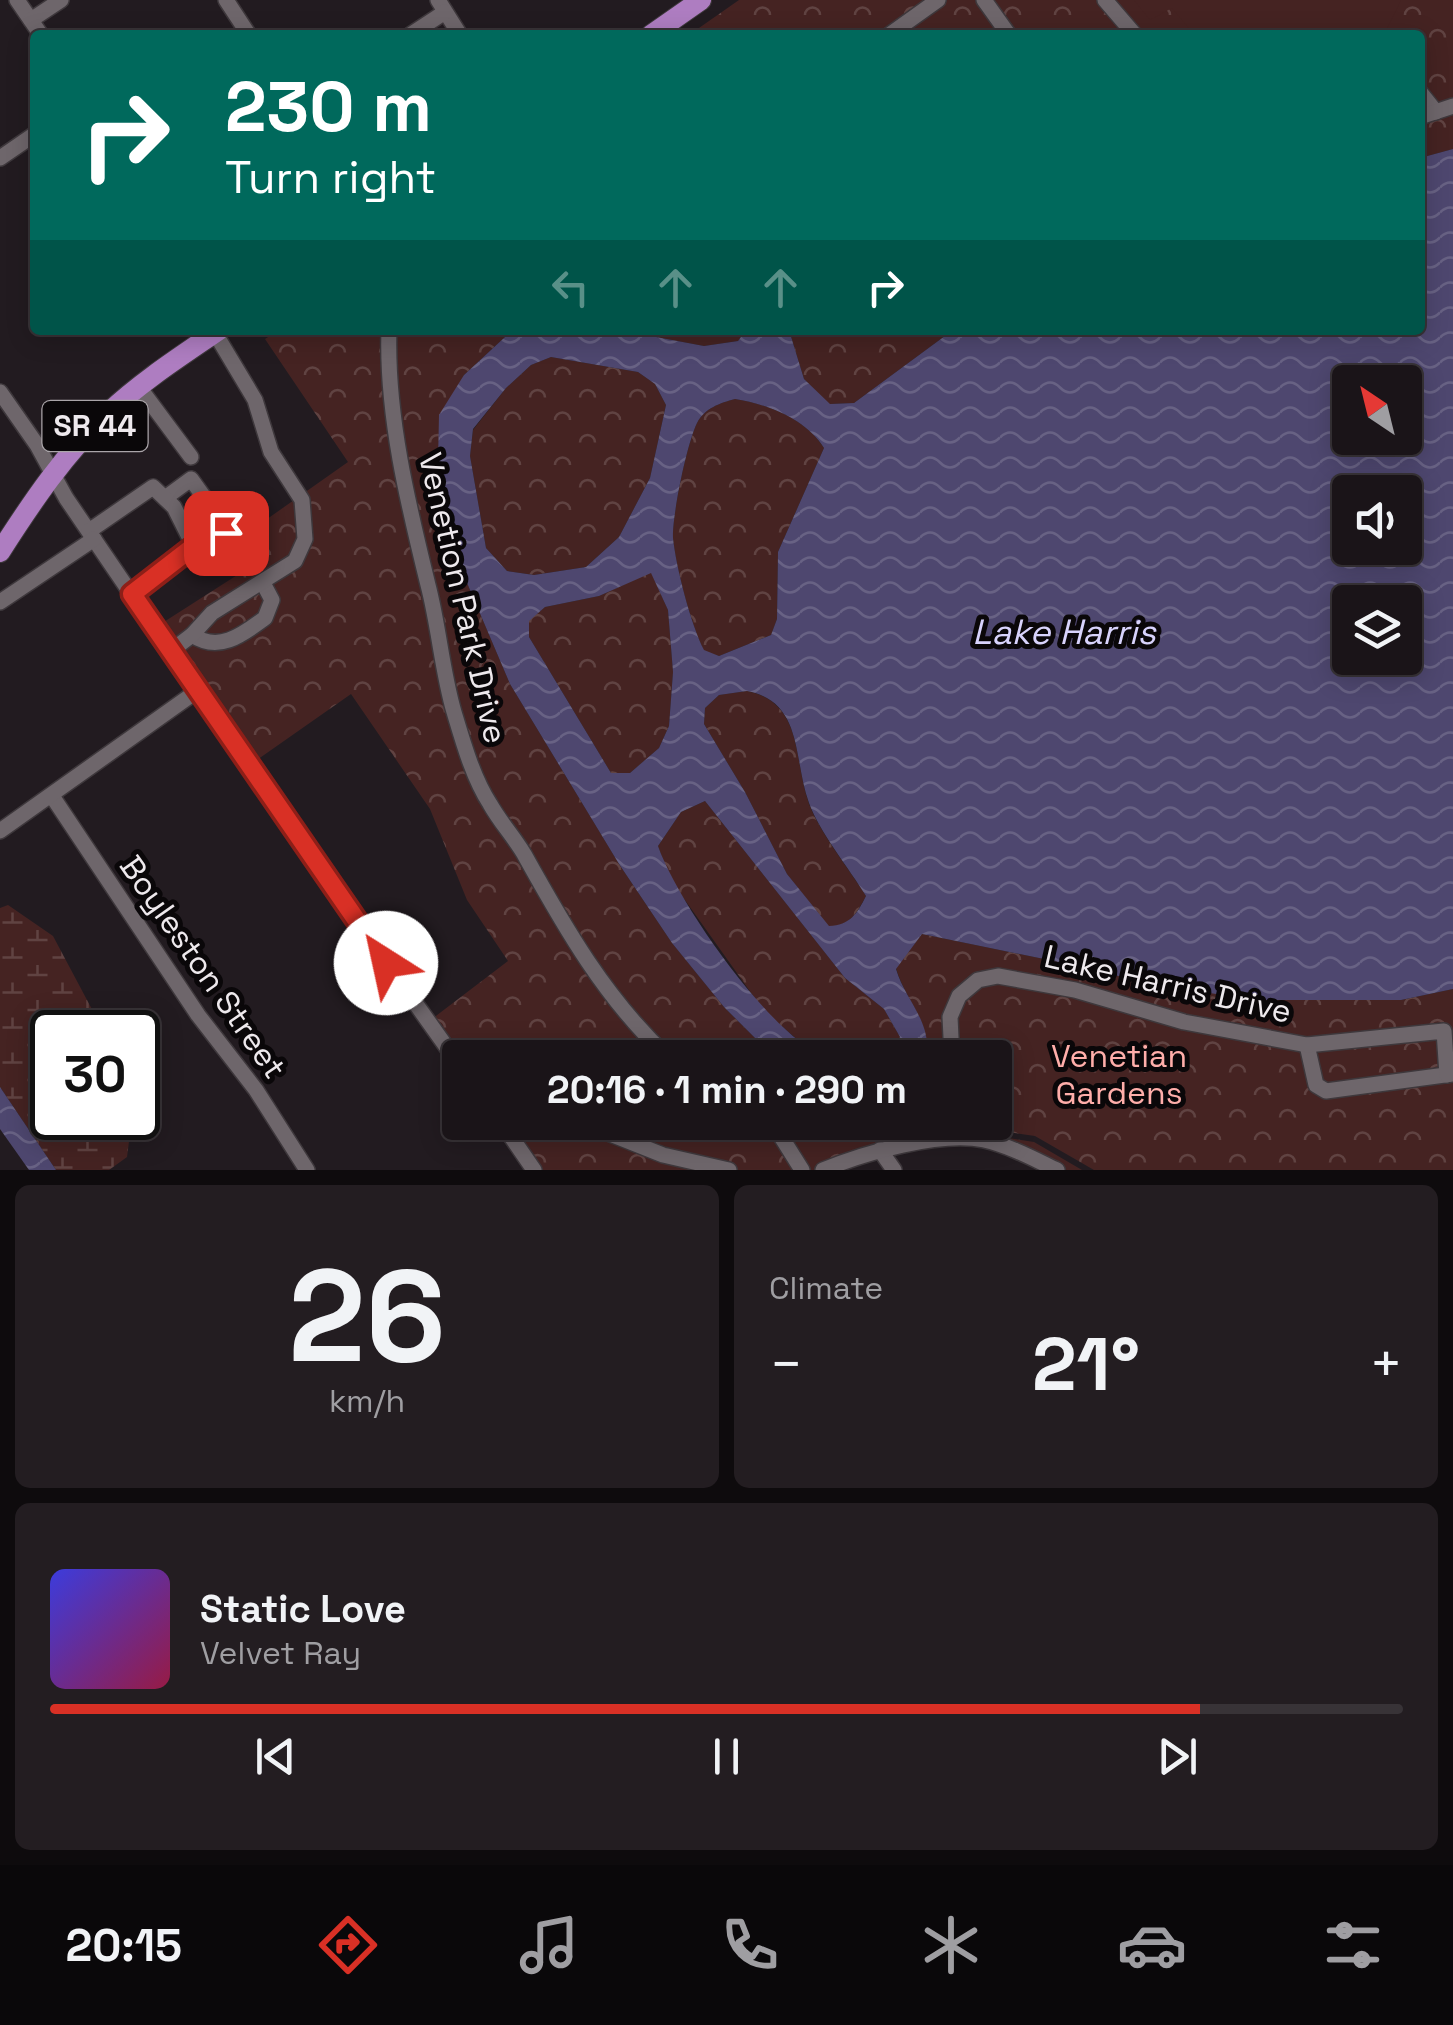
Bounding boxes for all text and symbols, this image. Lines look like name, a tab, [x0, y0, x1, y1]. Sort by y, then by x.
text: 230 m	[225, 62, 432, 151]
icon: right	[60, 70, 190, 200]
text: Turn right	[225, 149, 436, 206]
icon: left	[543, 260, 598, 315]
icon: ahead	[648, 260, 703, 315]
icon: ahead	[753, 260, 808, 315]
icon: right	[858, 260, 913, 315]
north arrow	[1332, 365, 1422, 455]
map controls	[1332, 365, 1422, 675]
road number: SR 44	[42, 401, 148, 451]
street label: Venetion Park Drive	[410, 449, 516, 747]
button: sound	[1332, 475, 1422, 565]
pin	[184, 491, 269, 576]
icon: arrive	[199, 506, 254, 561]
button: layers	[1332, 585, 1422, 675]
water label: Lake Harris	[972, 610, 1157, 654]
street label: Boyleston Street	[111, 848, 295, 1086]
position arrow	[334, 911, 438, 1015]
street label: Lake Harris Drive	[1040, 936, 1296, 1032]
speed limit sign: 30	[30, 1010, 160, 1140]
park label: Venetian Gardens	[1051, 1036, 1187, 1113]
text: 20:16 · 1 min · 290 m	[547, 1066, 907, 1114]
text: 26	[288, 1233, 446, 1399]
text: Climate	[769, 1268, 883, 1308]
text: 21°	[1032, 1316, 1140, 1412]
text: −	[769, 1329, 803, 1399]
text: +	[1369, 1329, 1403, 1399]
text: km/h	[329, 1381, 405, 1421]
text: Static Love	[200, 1585, 406, 1633]
text: Velvet Ray	[200, 1633, 361, 1673]
icon: previous	[248, 1729, 303, 1784]
icon: pause	[699, 1729, 754, 1784]
icon: next	[1150, 1729, 1205, 1784]
icon: directions	[313, 1910, 383, 1980]
icon: music	[514, 1910, 584, 1980]
icon: phone	[715, 1910, 785, 1980]
icon: climate	[916, 1910, 986, 1980]
icon: car	[1117, 1910, 1187, 1980]
icon: filters	[1318, 1910, 1388, 1980]
text: 20:15	[65, 1917, 182, 1974]

